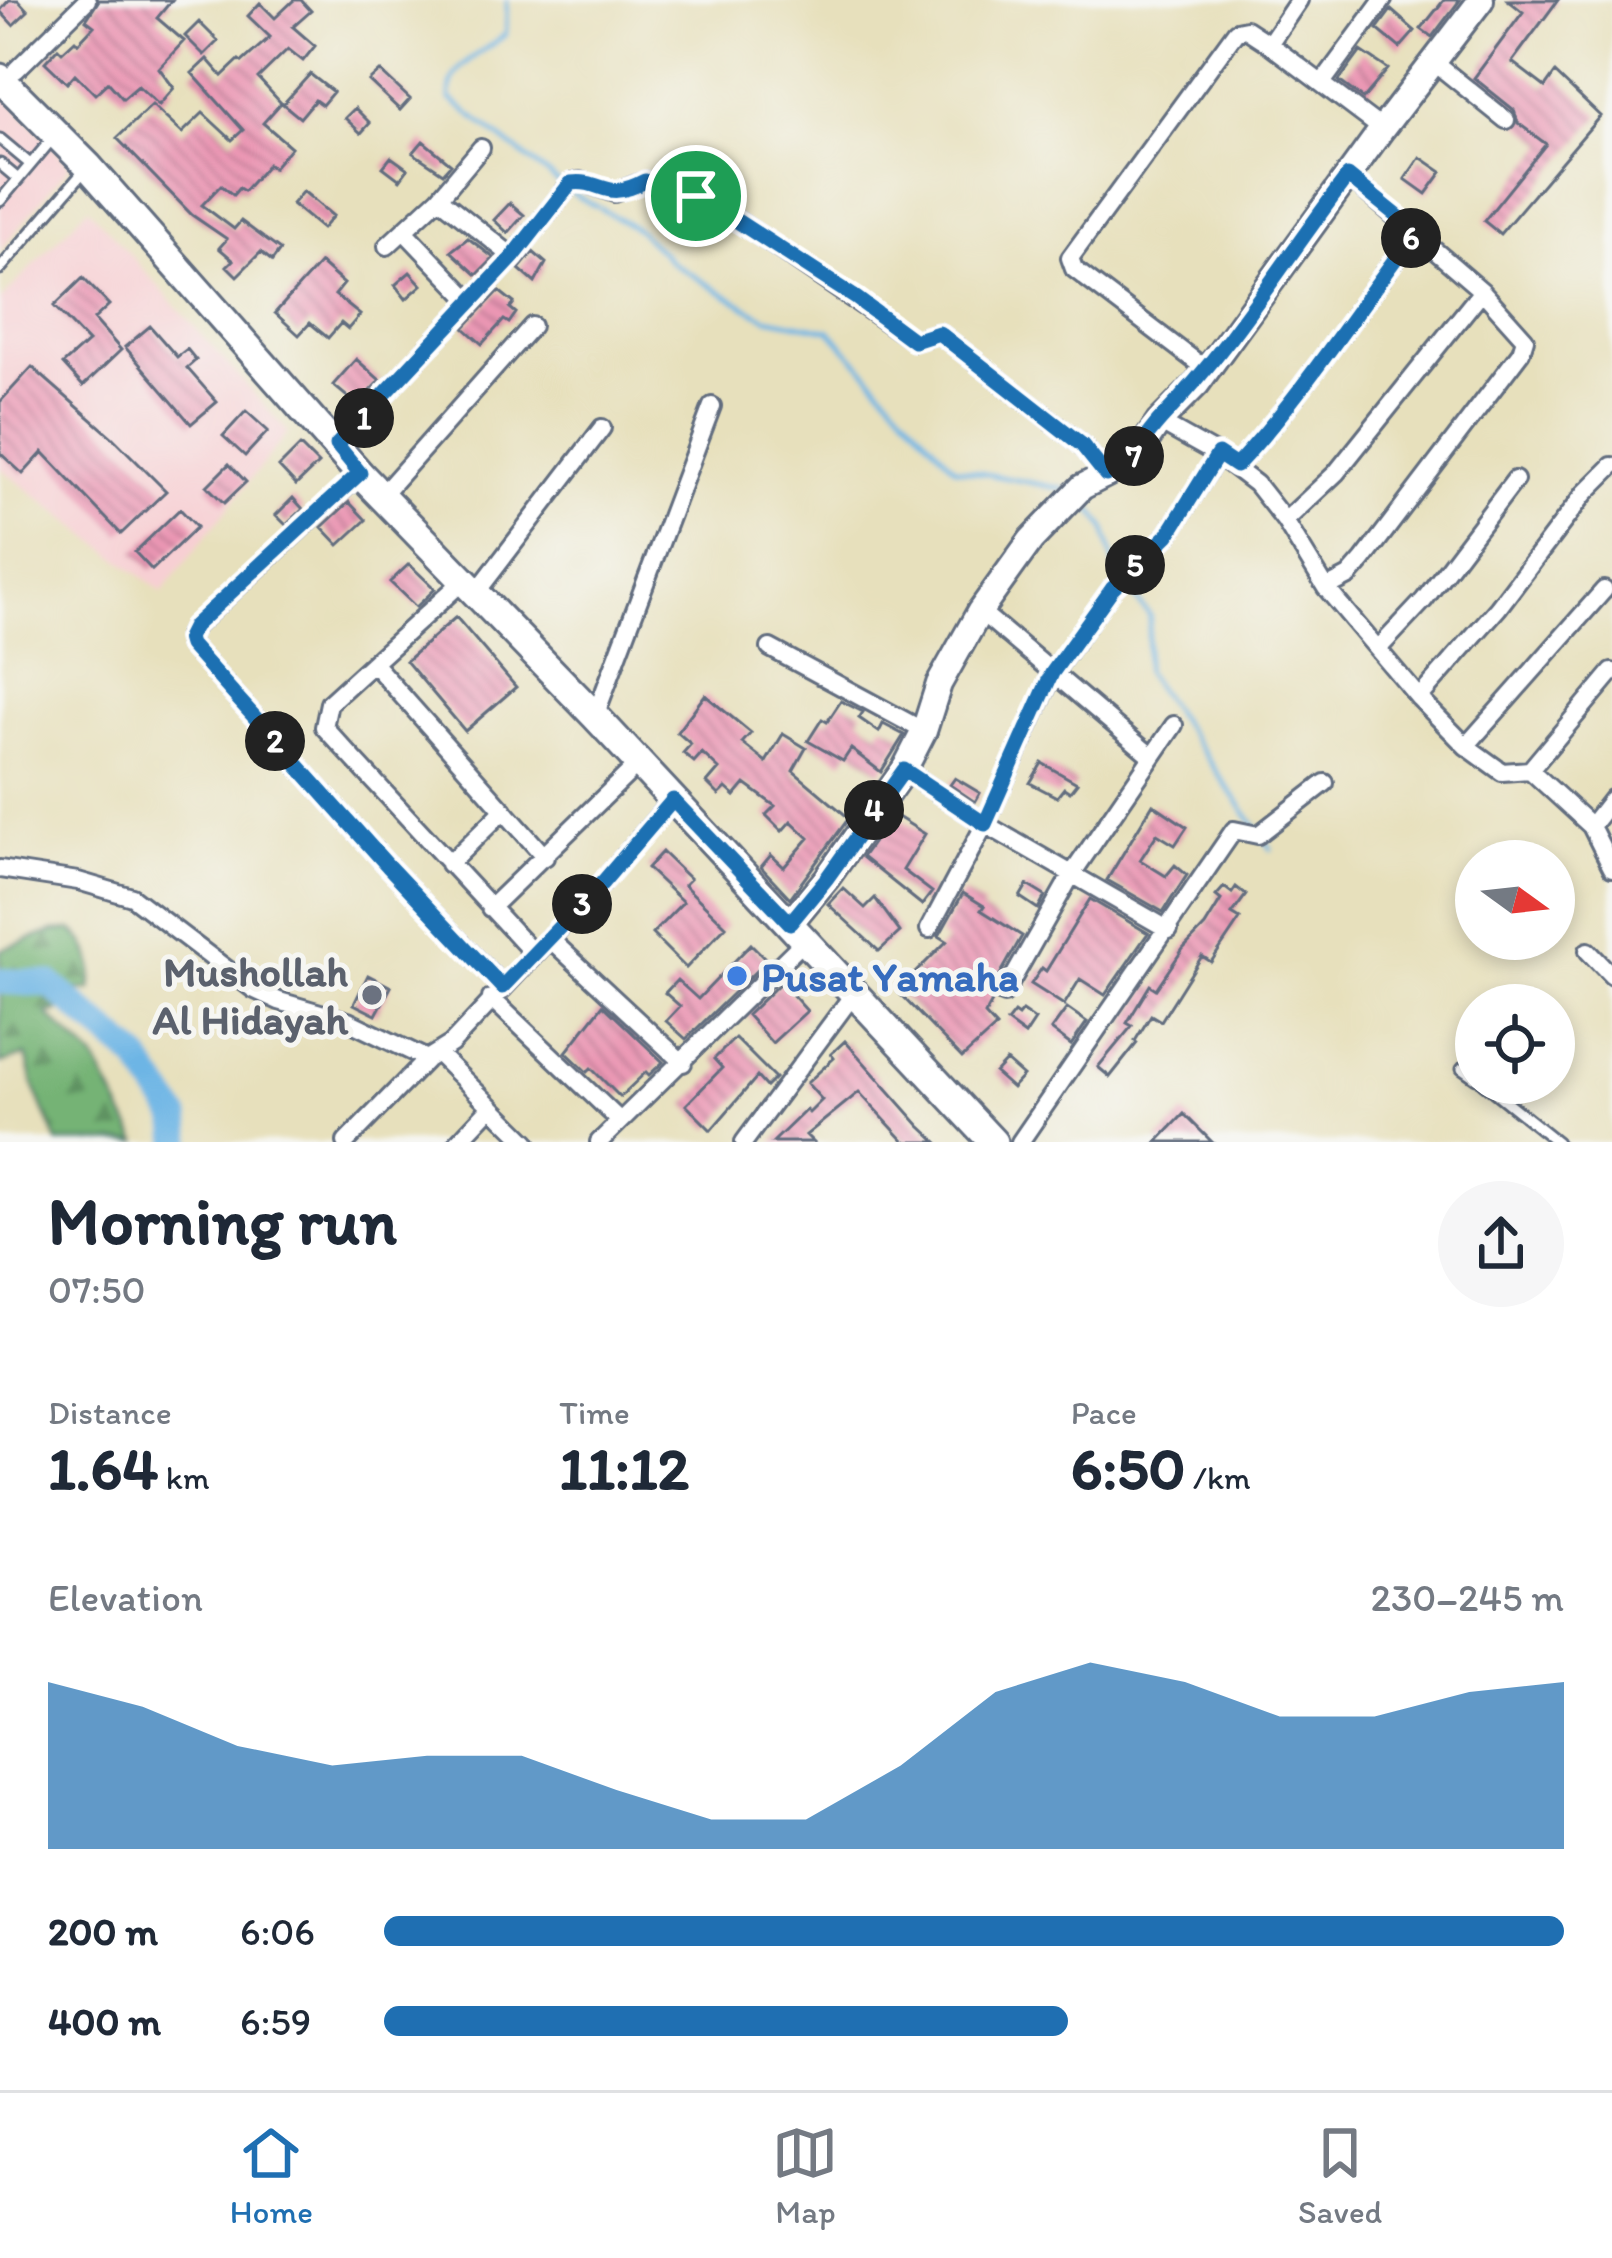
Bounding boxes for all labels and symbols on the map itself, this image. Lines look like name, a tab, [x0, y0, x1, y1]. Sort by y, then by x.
pin	[645, 145, 747, 247]
pin: 6	[1381, 208, 1441, 268]
pin: 1	[334, 388, 394, 448]
pin: 7	[1104, 426, 1164, 486]
pin: 5	[1105, 535, 1165, 595]
pin: 2	[245, 711, 305, 771]
pin: 4	[844, 780, 904, 840]
north arrow	[1455, 840, 1575, 960]
pin: 3	[552, 874, 612, 934]
place label: Mushollah Al Hidayah	[153, 946, 349, 1045]
place label: Pusat Yamaha	[761, 951, 1019, 1002]
marker: Pusat Yamaha	[724, 963, 750, 989]
marker: Mushollah Al Hidayah	[359, 982, 385, 1008]

